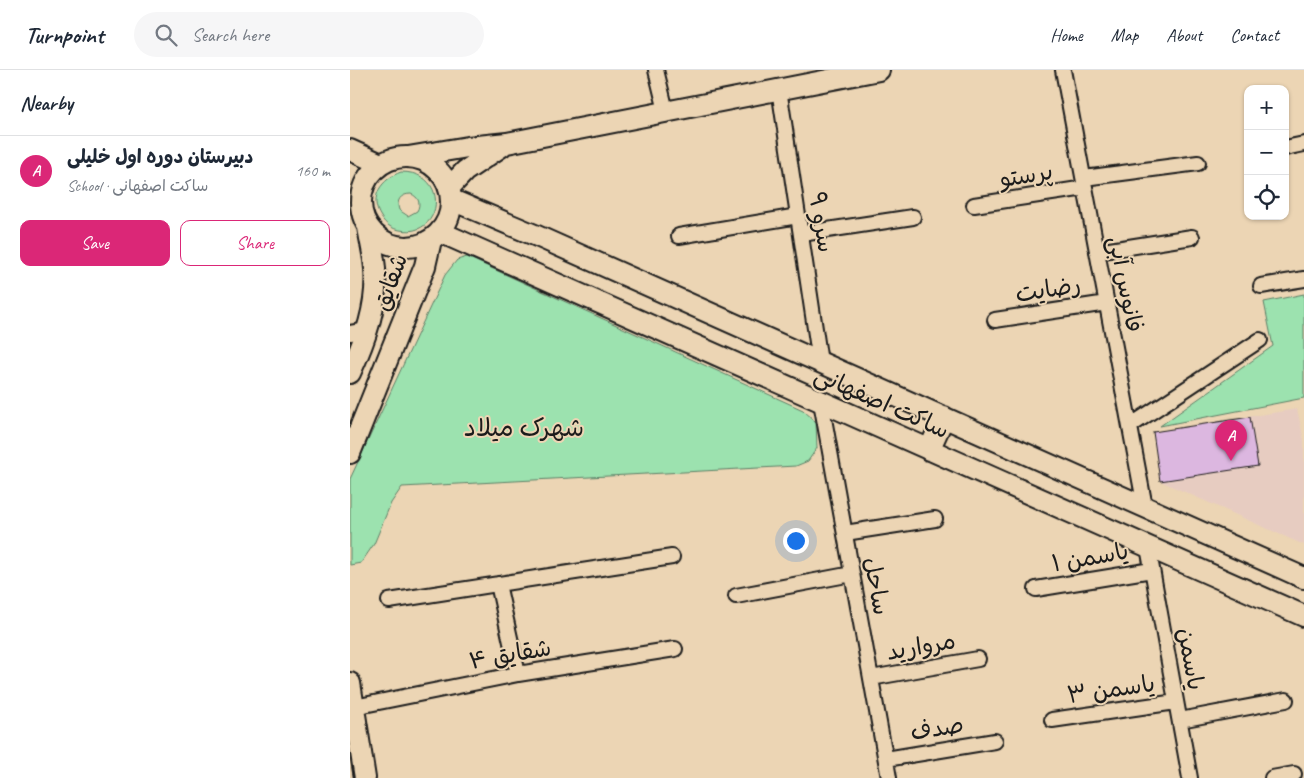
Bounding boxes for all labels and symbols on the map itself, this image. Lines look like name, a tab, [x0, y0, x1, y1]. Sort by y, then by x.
street label: پرستو	[996, 156, 1055, 194]
street label: سرو ۹	[802, 190, 842, 254]
street label: فانوس آبی	[1102, 233, 1150, 335]
street label: شقایق	[366, 249, 414, 315]
street label: رضایت	[1013, 269, 1083, 309]
street label: ساکت اصفهانی	[810, 359, 954, 445]
district label: شهرک میلاد	[464, 412, 584, 444]
pin: A	[1215, 420, 1247, 461]
your location	[783, 528, 809, 554]
street label: یاسمن ۱	[1049, 535, 1131, 579]
street label: ساحل	[857, 555, 897, 617]
street label: مروارید	[884, 625, 958, 667]
street label: یاسمن	[1171, 625, 1211, 693]
street label: شقایق ۴	[467, 632, 553, 676]
street label: یاسمن ۳	[1065, 668, 1157, 710]
street label: صدف	[908, 709, 966, 747]

